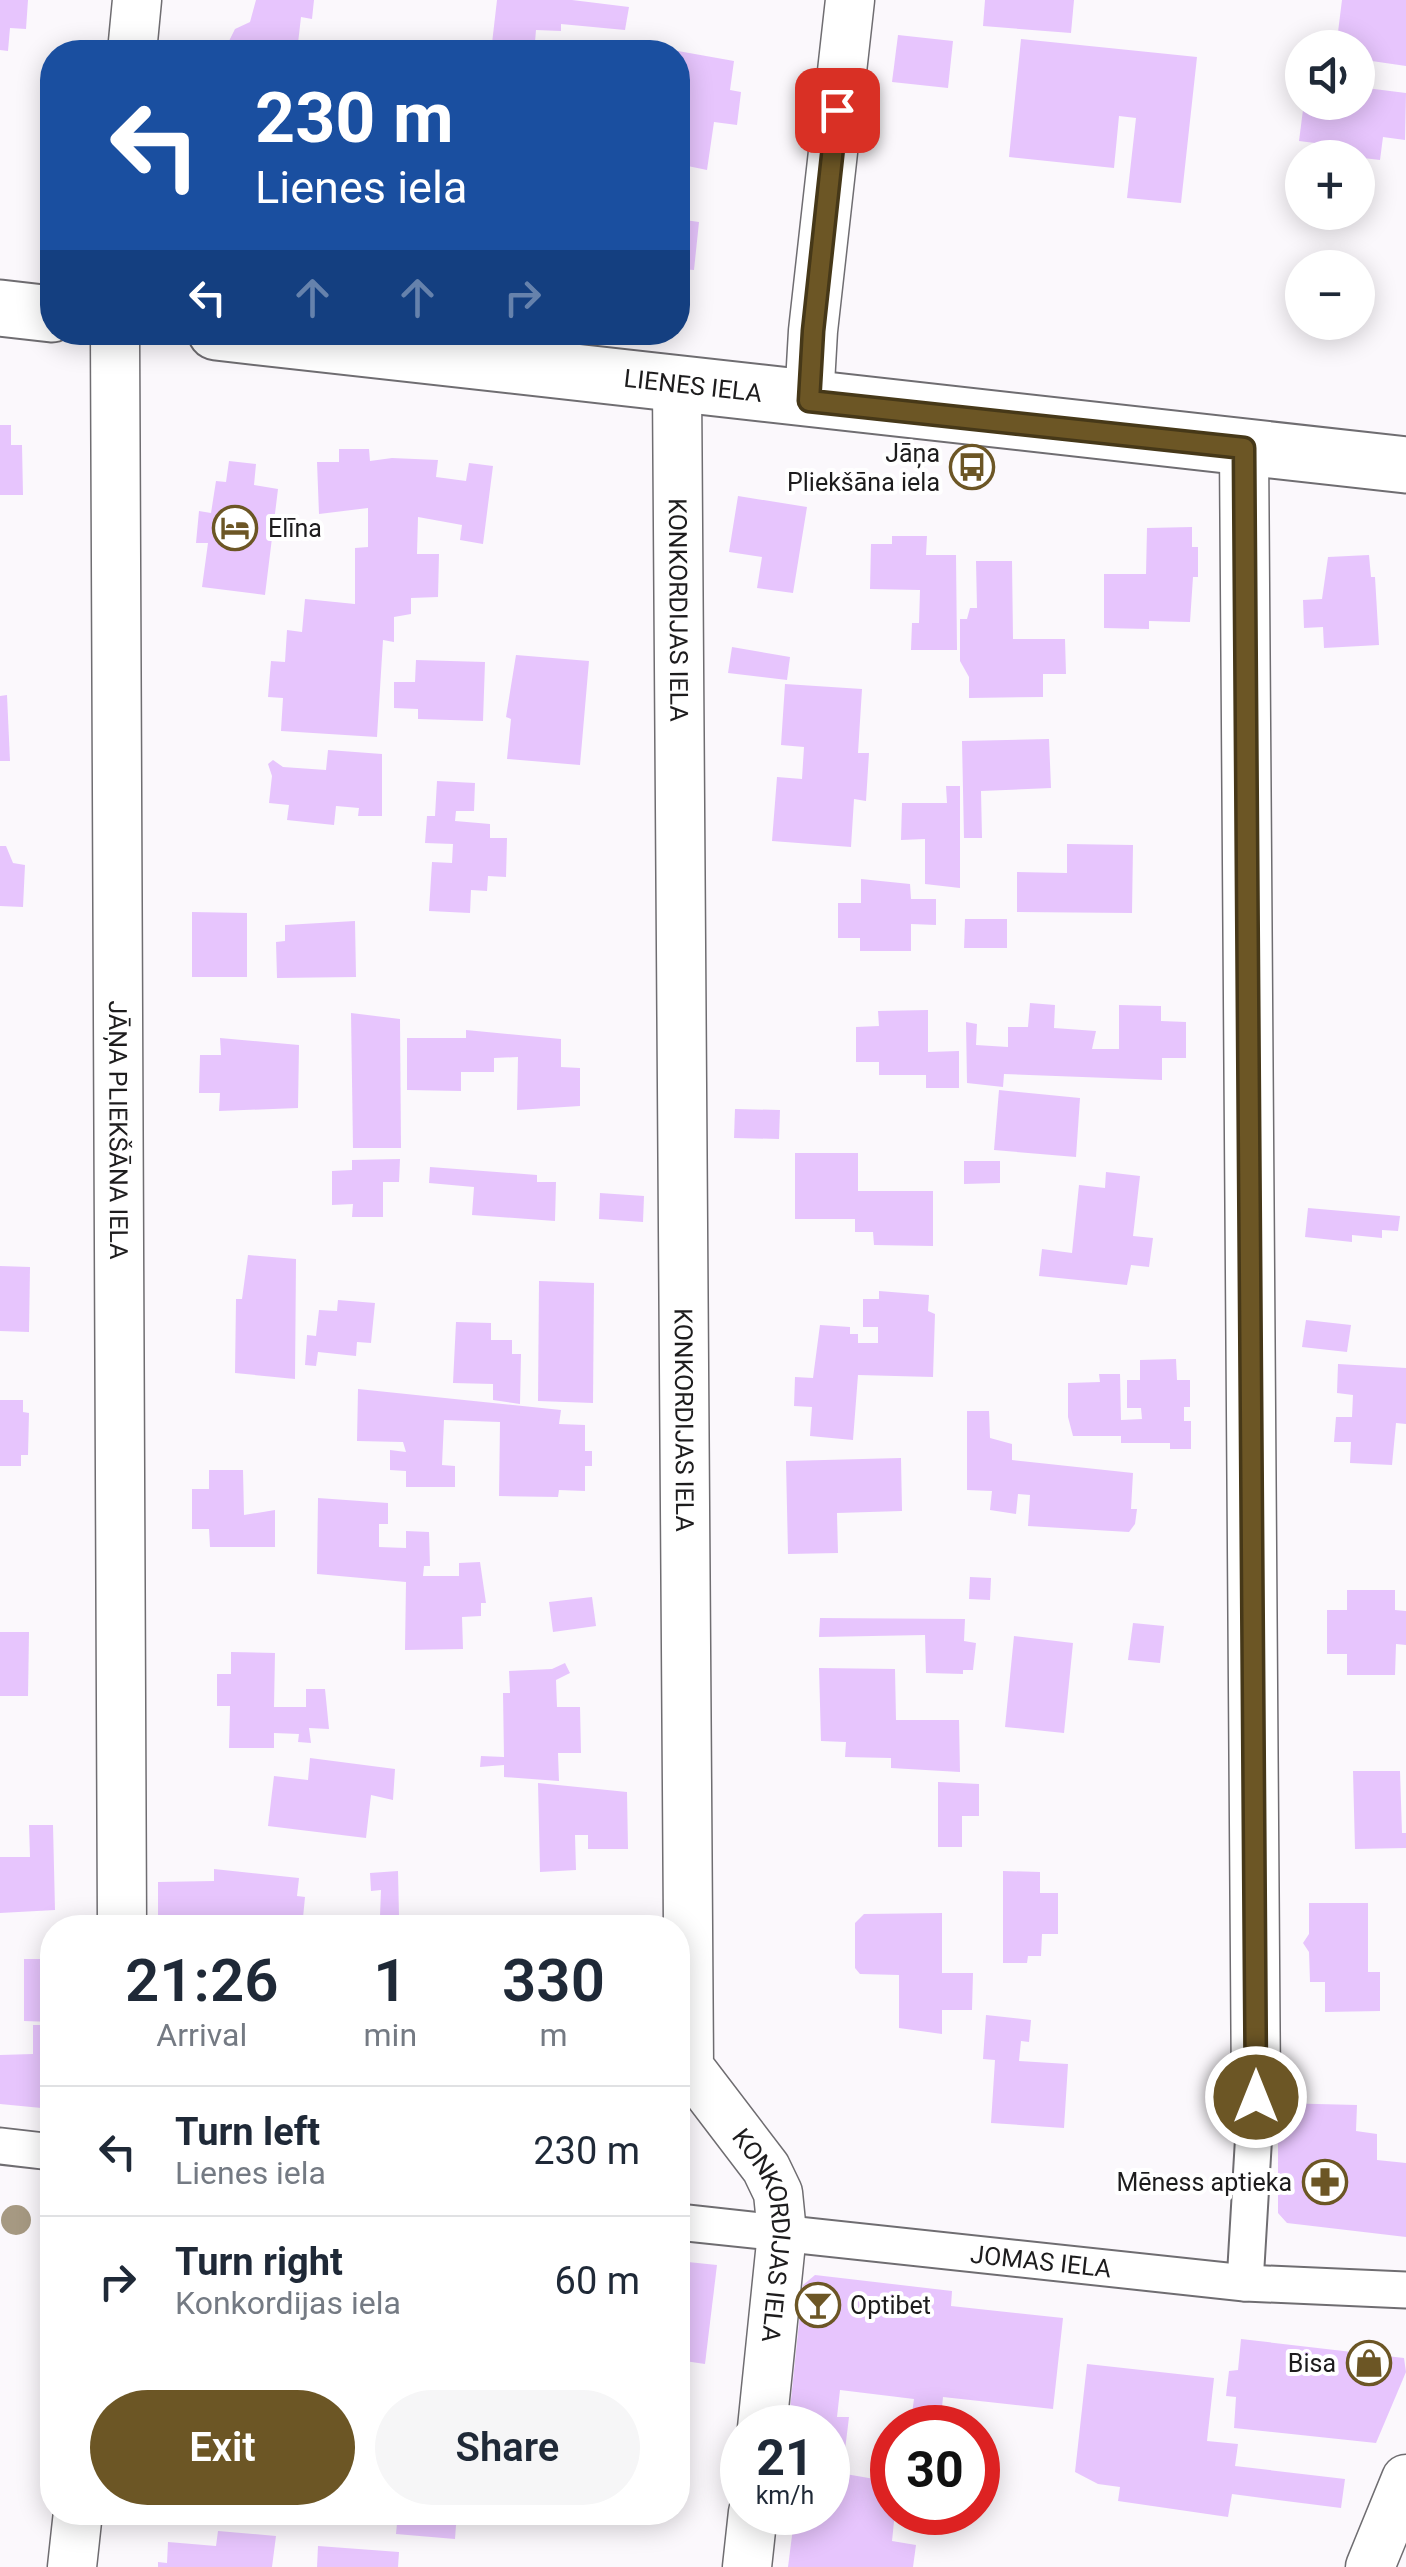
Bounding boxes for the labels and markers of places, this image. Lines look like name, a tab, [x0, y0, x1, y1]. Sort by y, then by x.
pin	[795, 68, 880, 153]
place label: Jāņa Pliekšāna iela	[787, 439, 940, 497]
bus stop icon: Jāņa Pliekšāna iela	[949, 444, 995, 490]
hotel icon: Elīna	[212, 505, 258, 551]
place label: Elīna	[268, 514, 322, 543]
pharmacy icon: Mēness aptieka	[1302, 2159, 1348, 2205]
place label: Mēness aptieka	[1116, 2168, 1292, 2197]
bar icon: Optibet	[795, 2282, 841, 2328]
place label: Optibet	[850, 2291, 931, 2320]
shop icon: Bisa	[1346, 2340, 1392, 2386]
place label: Bisa	[1288, 2349, 1336, 2378]

